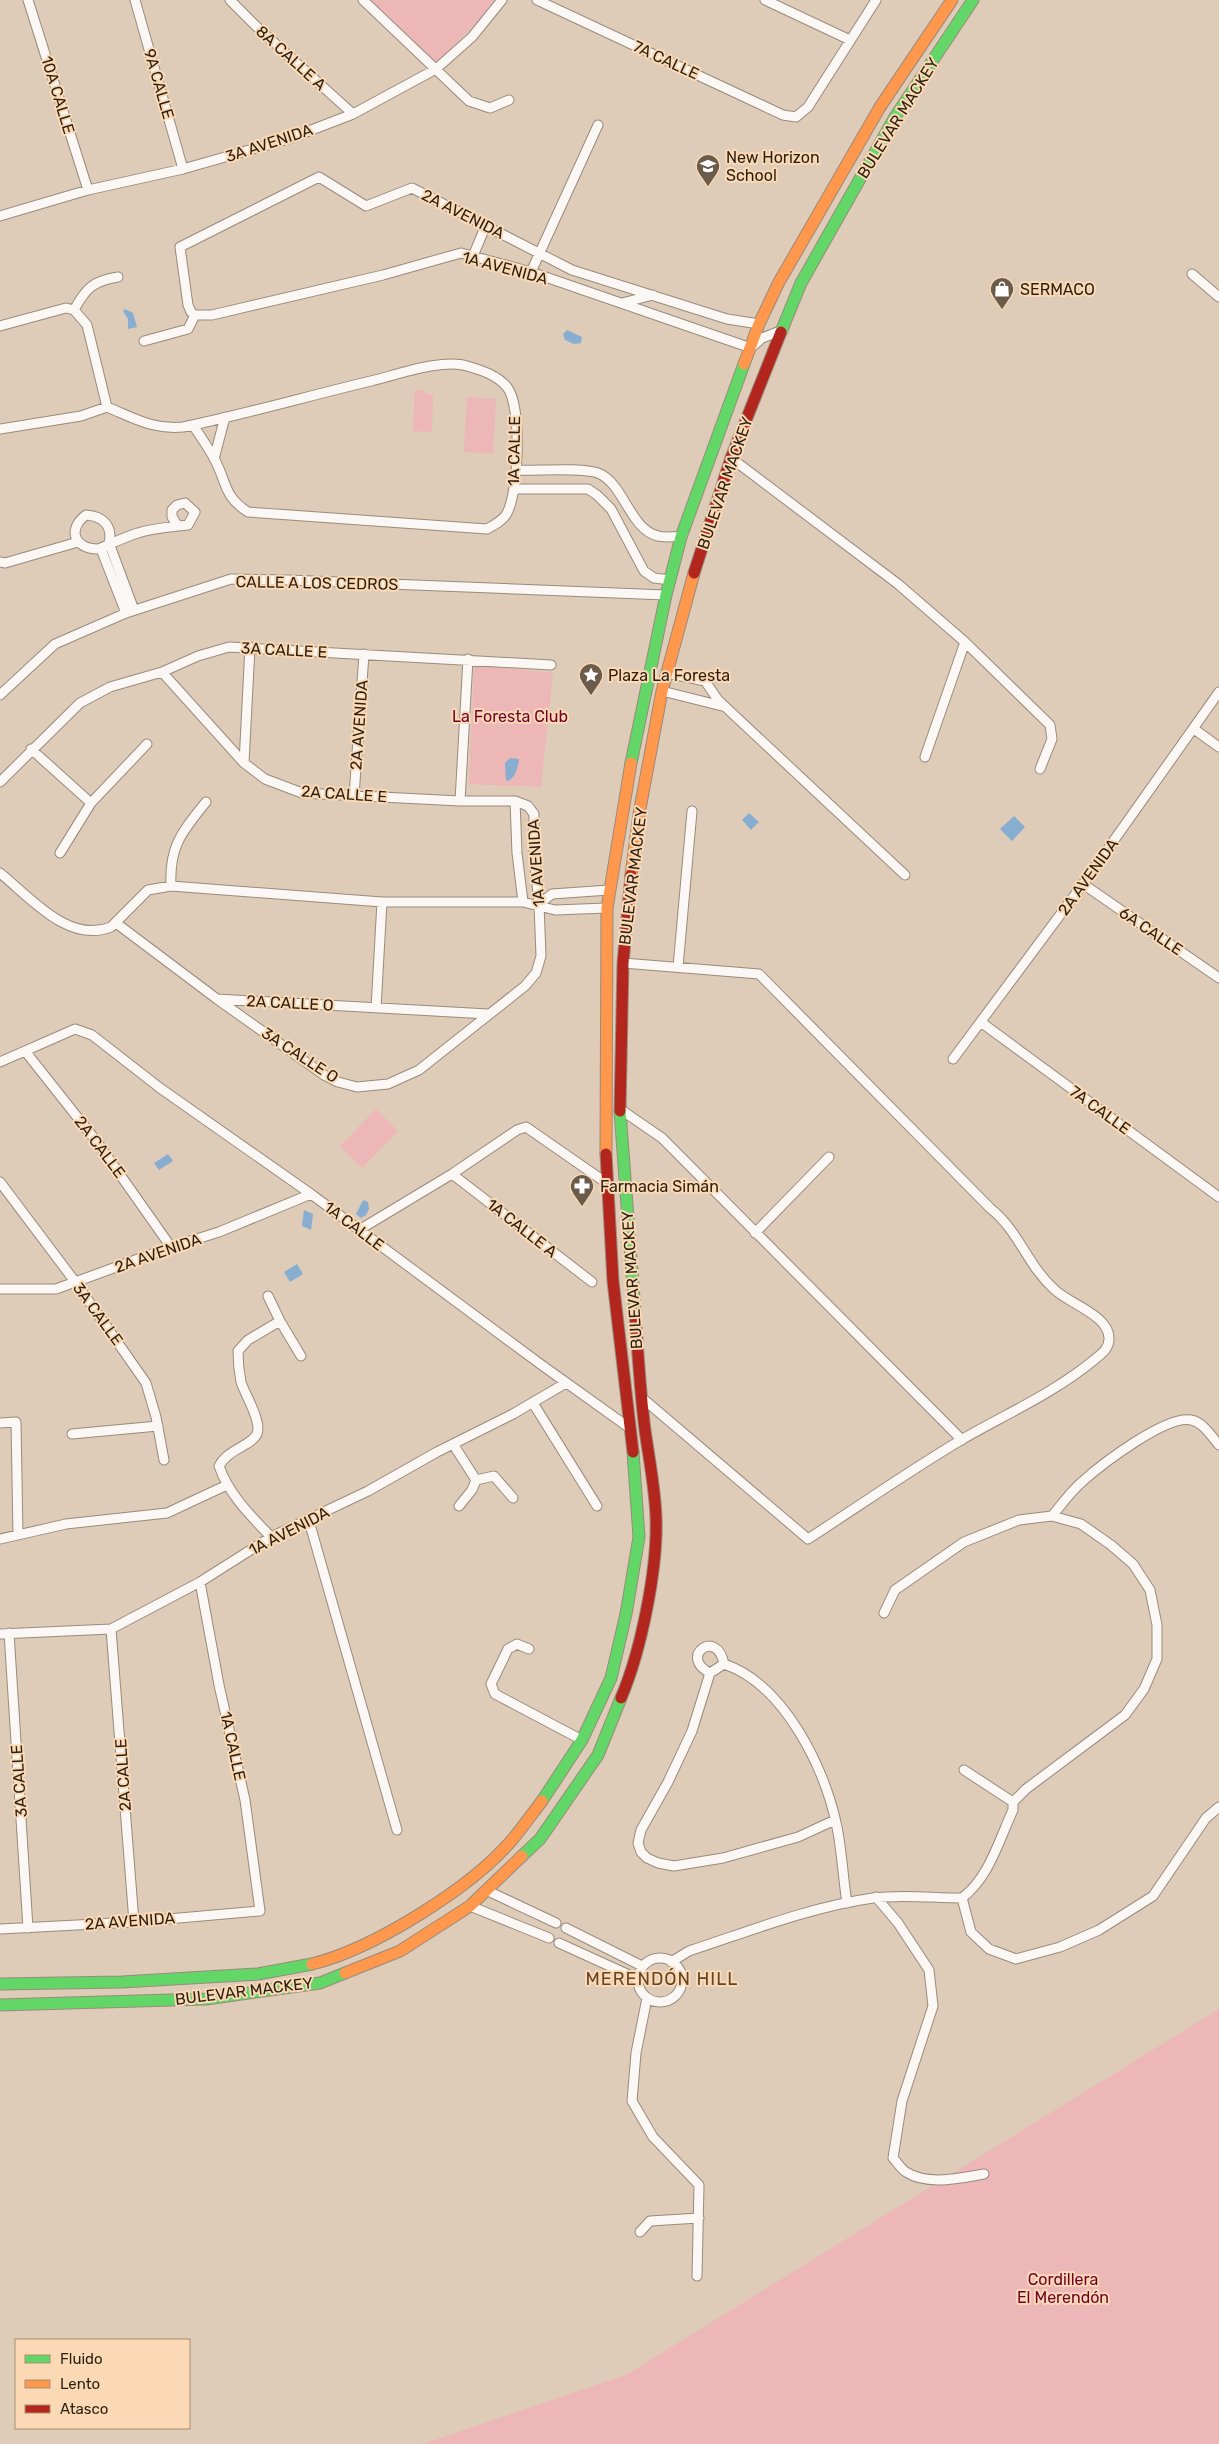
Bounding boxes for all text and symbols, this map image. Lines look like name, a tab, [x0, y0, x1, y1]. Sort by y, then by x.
street label: 8A CALLE A	[252, 22, 330, 95]
street label: 7A CALLE	[630, 36, 702, 84]
street label: 9A CALLE	[140, 47, 178, 121]
street label: 10A CALLE	[37, 54, 79, 136]
street label: BULEVAR MACKEY	[853, 54, 943, 182]
street label: 3A AVENIDA	[223, 120, 315, 166]
place label: New Horizon School	[726, 148, 820, 185]
school or university icon: New Horizon School	[695, 153, 721, 187]
street label: 2A AVENIDA	[418, 185, 508, 243]
street label: 1A AVENIDA	[460, 247, 550, 289]
shop icon: SERMACO	[989, 276, 1015, 310]
place label: SERMACO	[1020, 280, 1095, 299]
street label: BULEVAR MACKEY	[693, 414, 757, 552]
street label: 1A CALLE	[504, 416, 524, 486]
street label: CALLE A LOS CEDROS	[235, 572, 399, 594]
street label: 3A CALLE E	[240, 638, 328, 662]
place icon: Plaza La Foresta	[578, 662, 604, 696]
place label: Plaza La Foresta	[608, 666, 730, 685]
street label: 2A AVENIDA	[346, 679, 372, 771]
park label: La Foresta Club	[452, 707, 568, 726]
street label: 2A CALLE E	[300, 782, 388, 806]
street label: BULEVAR MACKEY	[615, 806, 651, 946]
street label: 1A AVENIDA	[523, 818, 549, 907]
street label: 2A AVENIDA	[1054, 835, 1122, 919]
street label: 6A CALLE	[1115, 903, 1187, 959]
street label: 2A CALLE O	[246, 991, 334, 1015]
street label: 3A CALLE O	[258, 1023, 342, 1087]
street label: 7A CALLE	[1066, 1082, 1134, 1138]
street label: 2A CALLE	[71, 1112, 129, 1182]
pharmacy icon: Farmacia Simán	[569, 1173, 595, 1207]
place label: Farmacia Simán	[600, 1177, 719, 1196]
street label: 1A CALLE A	[483, 1195, 561, 1262]
street label: 1A CALLE	[320, 1197, 388, 1255]
street label: BULEVAR MACKEY	[618, 1210, 646, 1350]
street label: 2A AVENIDA	[112, 1229, 204, 1277]
street label: 3A CALLE	[69, 1279, 127, 1349]
street label: 1A AVENIDA	[246, 1502, 333, 1559]
street label: 1A CALLE	[216, 1710, 250, 1782]
street label: 2A CALLE	[111, 1738, 135, 1812]
street label: 3A CALLE	[7, 1744, 31, 1818]
street label: 2A AVENIDA	[84, 1908, 176, 1934]
district label: MERENDÓN HILL	[586, 1968, 738, 1990]
street label: BULEVAR MACKEY	[174, 1973, 314, 2009]
park label: Cordillera El Merendón	[1017, 2270, 1109, 2307]
legend	[15, 2339, 190, 2429]
text: Fluido	[60, 2350, 103, 2368]
text: Lento	[60, 2375, 100, 2393]
text: Atasco	[60, 2400, 108, 2418]

